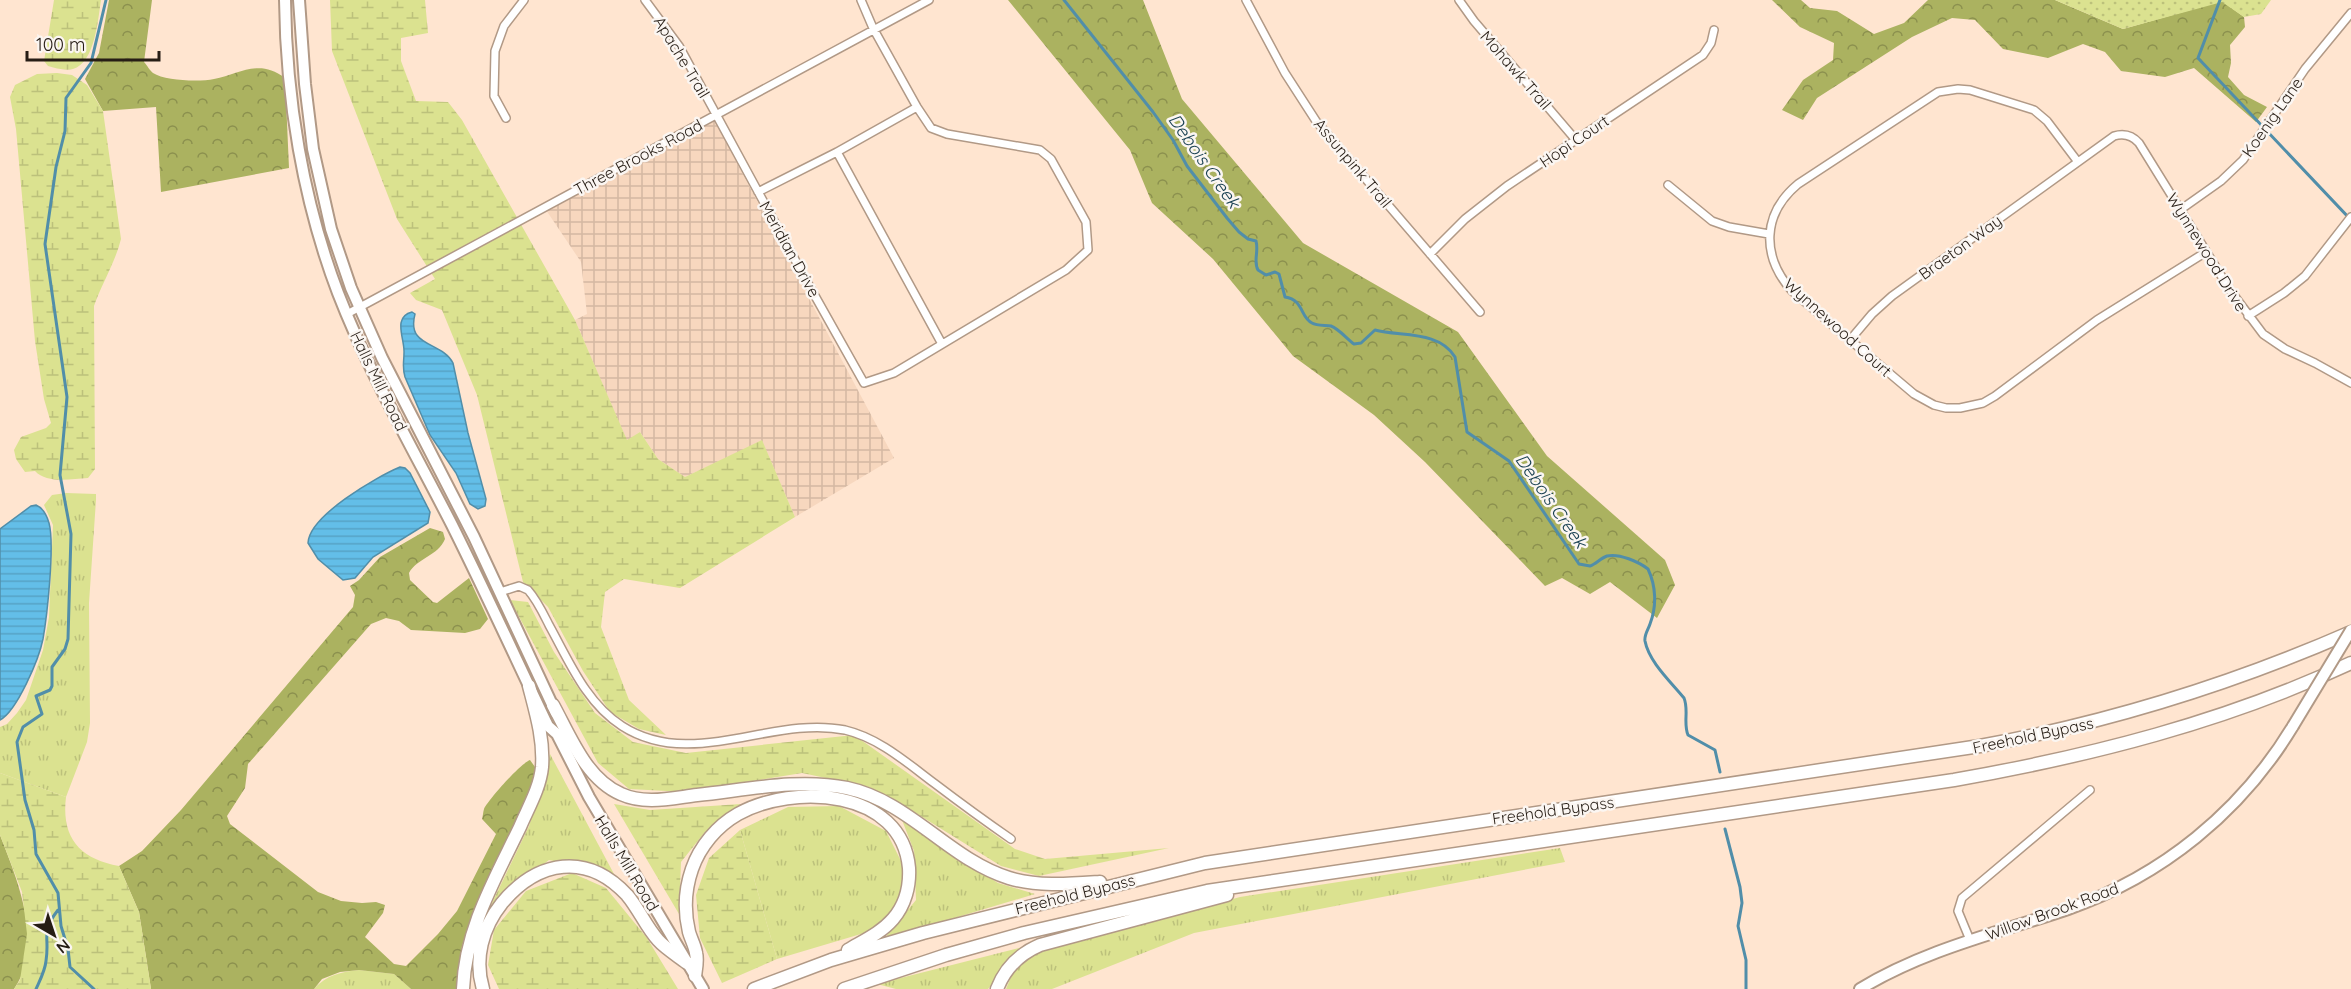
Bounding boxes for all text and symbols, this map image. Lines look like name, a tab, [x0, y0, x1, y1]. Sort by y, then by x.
street label: Apache Trail	[650, 12, 714, 102]
scale bar	[27, 24, 159, 62]
street label: Mohawk Trail	[1476, 26, 1556, 114]
text: 100 m	[36, 33, 85, 56]
street label: Koenig Lane	[2237, 73, 2307, 161]
water label: Debois Creek	[1163, 109, 1246, 214]
street label: Hopi Court	[1535, 110, 1613, 172]
street label: Assunpink Trail	[1310, 114, 1396, 212]
street label: Three Brooks Road	[570, 115, 706, 199]
street label: Wynnewood Drive	[2162, 189, 2252, 315]
street label: Meridian Drive	[755, 197, 825, 301]
street label: Braeton Way	[1915, 210, 2005, 284]
street label: Wynnewood Court	[1780, 273, 1896, 381]
street label: Halls Mill Road	[346, 328, 412, 434]
water label: Debois Creek	[1510, 449, 1593, 554]
street label: Freehold Bypass	[1971, 712, 2095, 758]
street label: Freehold Bypass	[1491, 792, 1615, 828]
street label: Halls Mill Road	[590, 811, 664, 915]
street label: Freehold Bypass	[1013, 869, 1137, 919]
street label: Willow Brook Road	[1983, 878, 2121, 944]
north arrow	[24, 905, 84, 965]
text: N	[53, 935, 74, 958]

